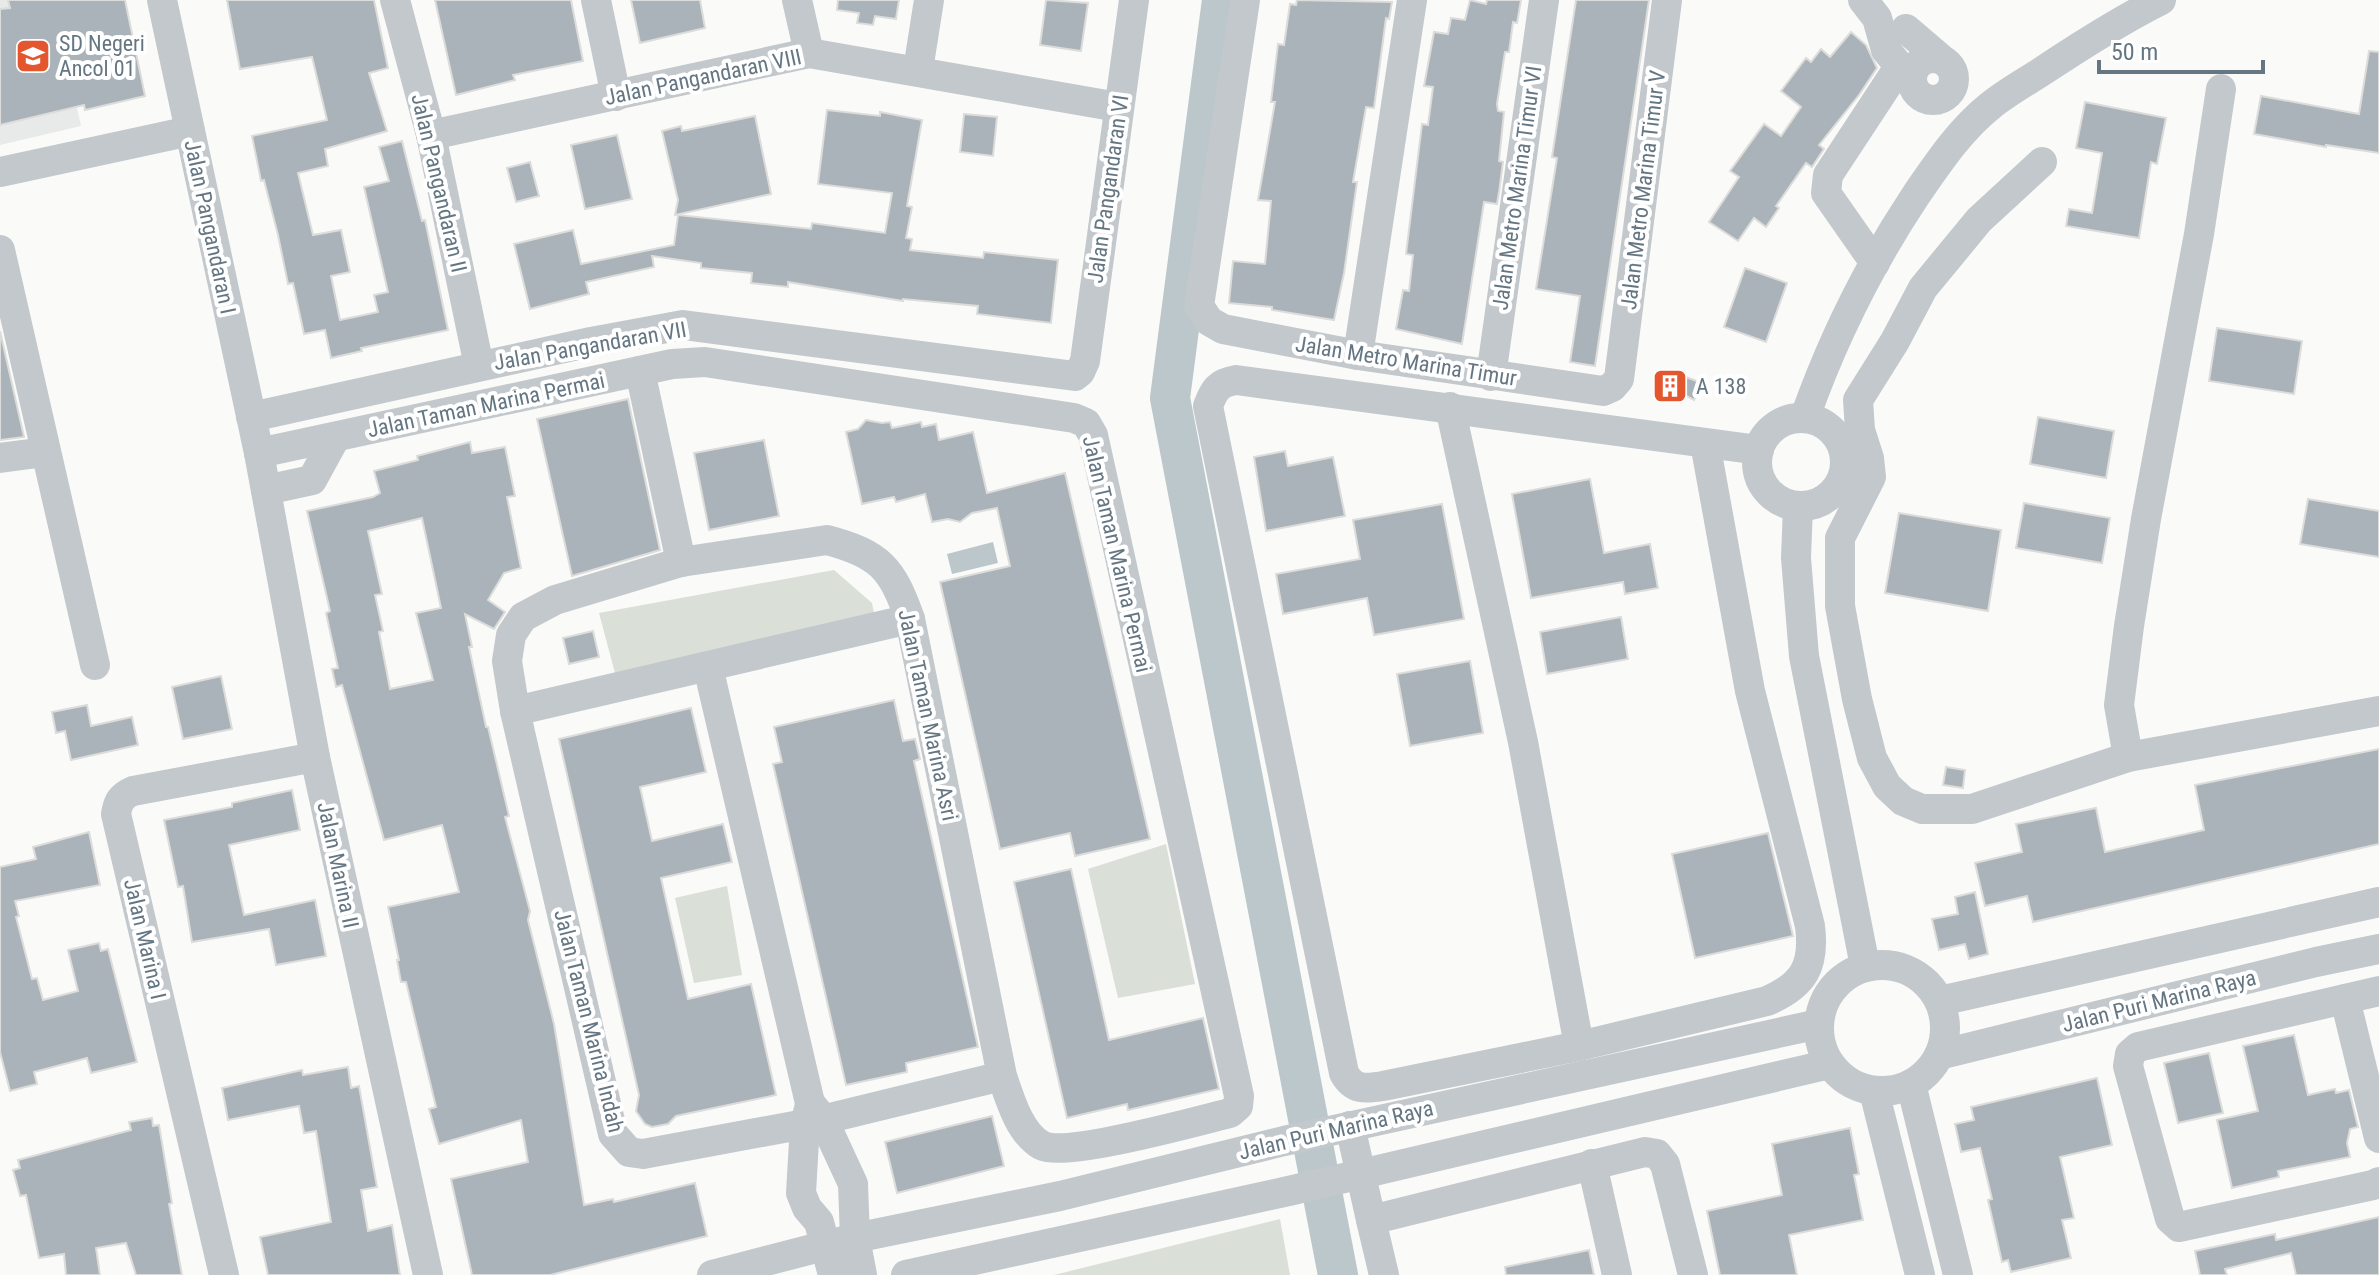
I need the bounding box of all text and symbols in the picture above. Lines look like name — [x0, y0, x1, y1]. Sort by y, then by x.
scale bar — [2099, 24, 2263, 74]
place label: SD Negeri Ancol 01 — [59, 31, 145, 81]
school or university icon: SD Negeri Ancol 01 — [14, 37, 52, 75]
text: 50 m — [2111, 38, 2158, 66]
street label: Jalan Pangandaran VIII — [602, 44, 804, 110]
street label: Jalan Metro Marina Timur VI — [1487, 64, 1547, 312]
street label: Jalan Metro Marina Timur V — [1616, 69, 1670, 311]
street label: Jalan Pangandaran II — [406, 91, 472, 275]
street label: Jalan Pangandaran VI — [1082, 93, 1134, 285]
street label: Jalan Pangandaran I — [179, 138, 241, 316]
street label: Jalan Pangandaran VII — [492, 317, 688, 375]
street label: Jalan Metro Marina Timur — [1294, 331, 1519, 391]
building icon: A 138 — [1651, 367, 1689, 405]
street label: Jalan Taman Marina Permai — [365, 368, 607, 442]
place label: A 138 — [1696, 374, 1746, 399]
street label: Jalan Taman Marina Permai — [1078, 433, 1156, 675]
street label: Jalan Taman Marina Asri — [893, 607, 963, 823]
street label: Jalan Marina II — [312, 799, 364, 931]
street label: Jalan Marina I — [119, 876, 171, 1002]
street label: Jalan Taman Marina Indah — [549, 907, 629, 1135]
street label: Jalan Puri Marina Raya — [2060, 965, 2258, 1037]
street label: Jalan Puri Marina Raya — [1236, 1095, 1436, 1165]

